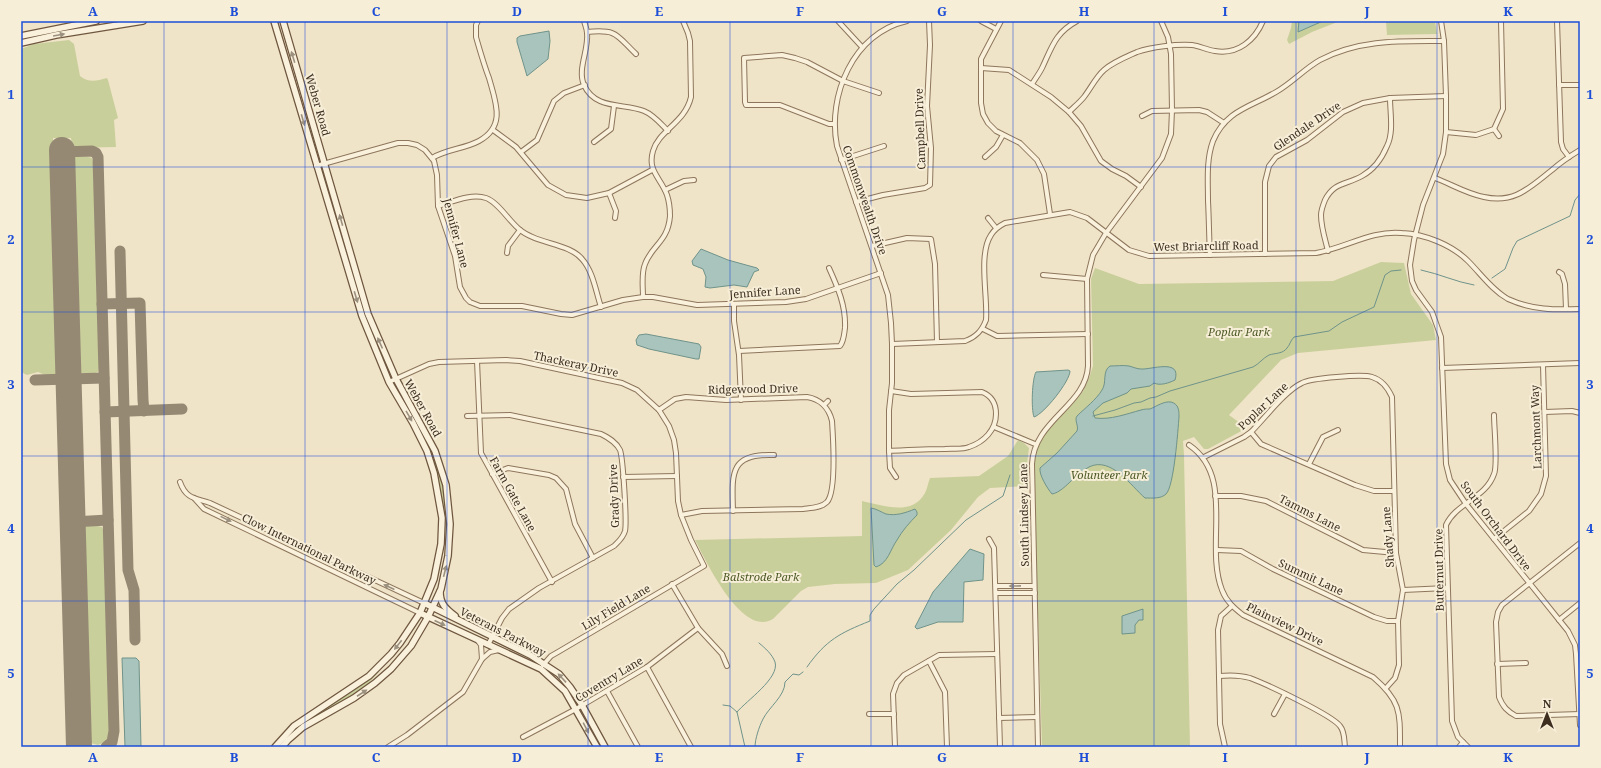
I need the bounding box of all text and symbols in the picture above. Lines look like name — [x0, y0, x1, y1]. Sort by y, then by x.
text: A — [88, 2, 98, 20]
text: B — [230, 2, 239, 20]
text: C — [372, 2, 381, 20]
text: D — [512, 2, 522, 20]
text: E — [655, 2, 664, 20]
text: F — [796, 2, 804, 20]
text: G — [937, 2, 947, 20]
text: H — [1079, 2, 1090, 20]
text: I — [1222, 2, 1228, 20]
text: J — [1363, 2, 1370, 20]
text: K — [1503, 2, 1513, 20]
one-way arrow — [53, 32, 65, 38]
one-way arrow — [290, 50, 296, 62]
street label: Weber Road — [302, 72, 335, 138]
text: 1 — [7, 85, 15, 103]
text: 1 — [1586, 85, 1594, 103]
street label: Campbell Drive — [911, 88, 928, 170]
street label: Glendale Drive — [1270, 97, 1343, 154]
one-way arrow — [301, 114, 307, 126]
street label: Commonwealth Drive — [840, 143, 891, 257]
street label: Jennifer Lane — [440, 195, 473, 269]
one-way arrow — [338, 213, 344, 225]
text: 2 — [7, 230, 15, 248]
text: 2 — [1586, 230, 1594, 248]
street label: West Briarcliff Road — [1153, 237, 1259, 254]
street label: Jennifer Lane — [728, 282, 801, 302]
one-way arrow — [353, 292, 359, 304]
park label: Poplar Park — [1207, 324, 1271, 339]
one-way arrow — [377, 338, 383, 349]
street label: Thackeray Drive — [532, 347, 620, 380]
text: 3 — [7, 375, 15, 393]
text: 3 — [1586, 375, 1594, 393]
street label: Weber Road — [401, 376, 446, 440]
street label: Poplar Lane — [1234, 378, 1291, 433]
street label: Ridgewood Drive — [708, 380, 798, 397]
street label: Larchmont Way — [1527, 384, 1544, 469]
one-way arrow — [405, 410, 412, 422]
street label: Farm Gate Lane — [487, 454, 540, 534]
street label: South Lindsey Lane — [1015, 463, 1032, 567]
street label: Grady Drive — [605, 464, 622, 528]
park label: Volunteer Park — [1070, 467, 1148, 482]
street label: South Orchard Drive — [1458, 478, 1535, 574]
street label: Tamms Lane — [1277, 491, 1344, 535]
street label: Shady Lane — [1378, 506, 1397, 568]
street label: Clow International Parkway — [240, 509, 380, 588]
one-way arrow — [220, 516, 231, 522]
text: 4 — [7, 519, 15, 537]
text: 4 — [1586, 519, 1594, 537]
street label: Butternut Drive — [1430, 528, 1447, 612]
street label: Summit Lane — [1276, 555, 1346, 598]
one-way arrow — [443, 565, 449, 577]
park label: Balstrode Park — [722, 569, 800, 584]
street label: Lily Field Lane — [579, 580, 653, 633]
one-way arrow — [1008, 583, 1021, 589]
one-way arrow — [383, 584, 395, 590]
street label: Plainview Drive — [1244, 598, 1326, 649]
street label: Veterans Parkway — [458, 603, 549, 660]
one-way arrow — [435, 620, 446, 626]
one-way arrow — [394, 640, 403, 651]
street label: Coventry Lane — [572, 652, 646, 705]
text: 5 — [7, 664, 15, 682]
text: 5 — [1586, 664, 1594, 682]
one-way arrow — [558, 673, 567, 684]
one-way arrow — [356, 689, 368, 696]
north arrow — [1527, 694, 1567, 734]
text: N — [1543, 696, 1552, 711]
one-way arrow — [583, 722, 590, 734]
text: A — [88, 748, 98, 766]
text: B — [230, 748, 239, 766]
text: C — [372, 748, 381, 766]
text: D — [512, 748, 522, 766]
text: E — [655, 748, 664, 766]
text: F — [796, 748, 804, 766]
text: G — [937, 748, 947, 766]
text: H — [1079, 748, 1090, 766]
text: I — [1222, 748, 1228, 766]
text: J — [1363, 748, 1370, 766]
text: K — [1503, 748, 1513, 766]

